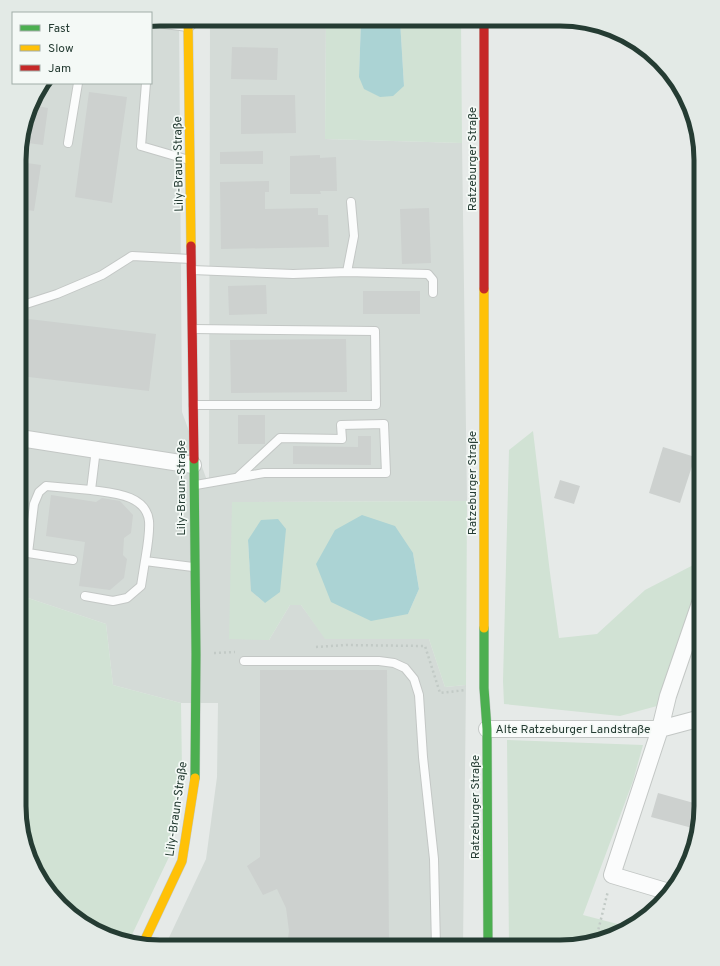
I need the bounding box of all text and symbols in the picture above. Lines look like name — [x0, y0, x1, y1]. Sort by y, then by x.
legend — [12, 12, 152, 84]
text: Fast — [48, 21, 70, 37]
text: Slow — [48, 41, 74, 57]
text: Jam — [48, 61, 71, 77]
street label: Ratzeburger Straße — [465, 107, 481, 211]
street label: Lily-Braun-Straße — [170, 116, 188, 212]
street label: Ratzeburger Straße — [465, 431, 481, 535]
street label: Lily-Braun-Straße — [174, 440, 190, 536]
street label: Alte Ratzeburger Landstraße — [496, 722, 650, 738]
street label: Ratzeburger Straße — [468, 755, 484, 859]
street label: Lily-Braun-Straße — [162, 761, 192, 858]

